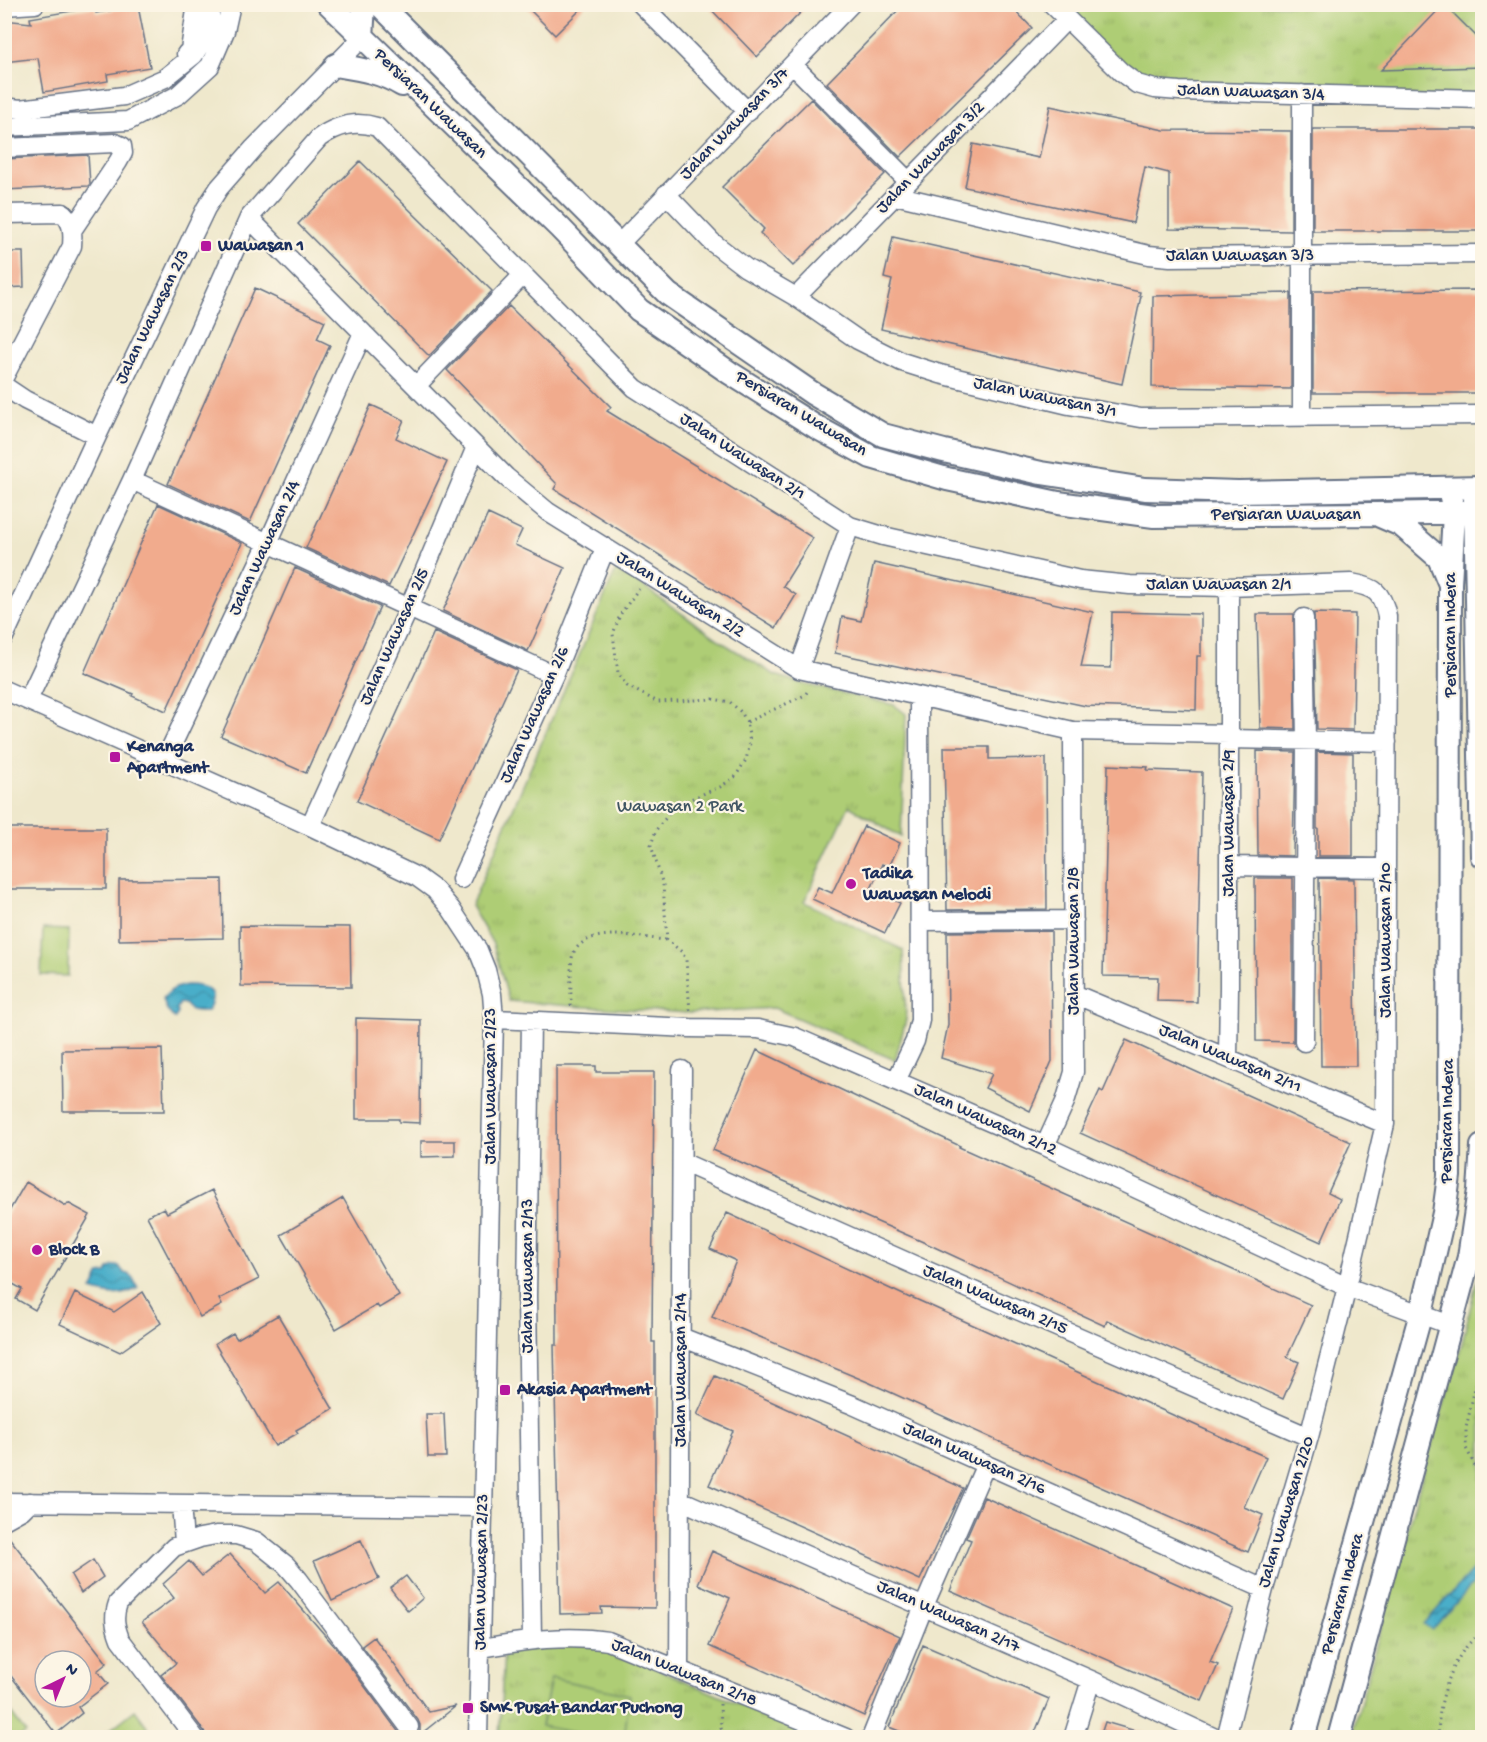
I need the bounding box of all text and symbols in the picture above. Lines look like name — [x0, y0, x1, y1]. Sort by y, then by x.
street label: Persiaran Wawasan — [368, 44, 491, 164]
street label: Jalan Wawasan 3/7 — [676, 63, 794, 185]
street label: Jalan Wawasan 3/4 — [1177, 80, 1325, 106]
street label: Jalan Wawasan 3/2 — [872, 98, 990, 218]
place label: Wawasan 1 — [217, 236, 304, 257]
marker: Wawasan 1 — [199, 239, 213, 253]
street label: Jalan Wawasan 2/3 — [111, 246, 195, 388]
street label: Jalan Wawasan 3/3 — [1166, 246, 1314, 267]
street label: Persiaran Wawasan — [731, 366, 871, 462]
street label: Jalan Wawasan 3/1 — [971, 373, 1119, 423]
street label: Jalan Wawasan 2/1 — [675, 409, 809, 505]
street label: Jalan Wawasan 2/4 — [224, 477, 306, 619]
street label: Persiaran Wawasan — [1210, 505, 1361, 526]
street label: Jalan Wawasan 2/2 — [612, 547, 748, 643]
street label: Jalan Wawasan 2/5 — [355, 565, 435, 709]
street label: Persiaran Indera — [1441, 572, 1462, 698]
street label: Jalan Wawasan 2/1 — [1146, 575, 1292, 596]
street label: Jalan Wawasan 2/6 — [495, 643, 575, 787]
place label: Kenanga Apartment — [126, 737, 210, 779]
street label: Jalan Wawasan 2/9 — [1219, 749, 1240, 897]
marker: Kenanga Apartment — [108, 750, 122, 764]
park label: Wawasan 2 Park — [617, 797, 745, 818]
street label: Jalan Wawasan 2/10 — [1376, 862, 1397, 1018]
place label: Tadika Wawasan Melodi — [861, 864, 991, 906]
street label: Jalan Wawasan 2/8 — [1064, 867, 1085, 1015]
marker: Tadika Wawasan Melodi — [844, 877, 858, 891]
street label: Jalan Wawasan 2/23 — [481, 1008, 502, 1164]
street label: Jalan Wawasan 2/11 — [1156, 1020, 1304, 1098]
street label: Persiaran Indera — [1436, 1058, 1460, 1184]
street label: Jalan Wawasan 2/12 — [910, 1079, 1060, 1161]
street label: Jalan Wawasan 2/13 — [518, 1199, 539, 1353]
place label: Block B — [48, 1240, 100, 1261]
marker: Block B — [30, 1243, 44, 1257]
street label: Jalan Wawasan 2/15 — [920, 1260, 1070, 1340]
street label: Jalan Wawasan 2/14 — [671, 1293, 692, 1447]
place label: Akasia Apartment — [516, 1380, 653, 1401]
marker: Akasia Apartment — [498, 1383, 512, 1397]
street label: Jalan Wawasan 2/16 — [899, 1418, 1050, 1500]
street label: Jalan Wawasan 2/20 — [1254, 1434, 1320, 1590]
street label: Jalan Wawasan 2/23 — [470, 1494, 494, 1650]
street label: Persiaran Indera — [1317, 1530, 1369, 1658]
street label: Jalan Wawasan 2/17 — [873, 1576, 1024, 1658]
street label: Jalan Wawasan 2/18 — [608, 1634, 760, 1712]
north arrow — [33, 1649, 93, 1709]
text: N — [61, 1660, 82, 1681]
place label: SMK Pusat Bandar Puchong — [480, 1698, 683, 1719]
marker: SMK Pusat Bandar Puchong — [461, 1701, 475, 1715]

